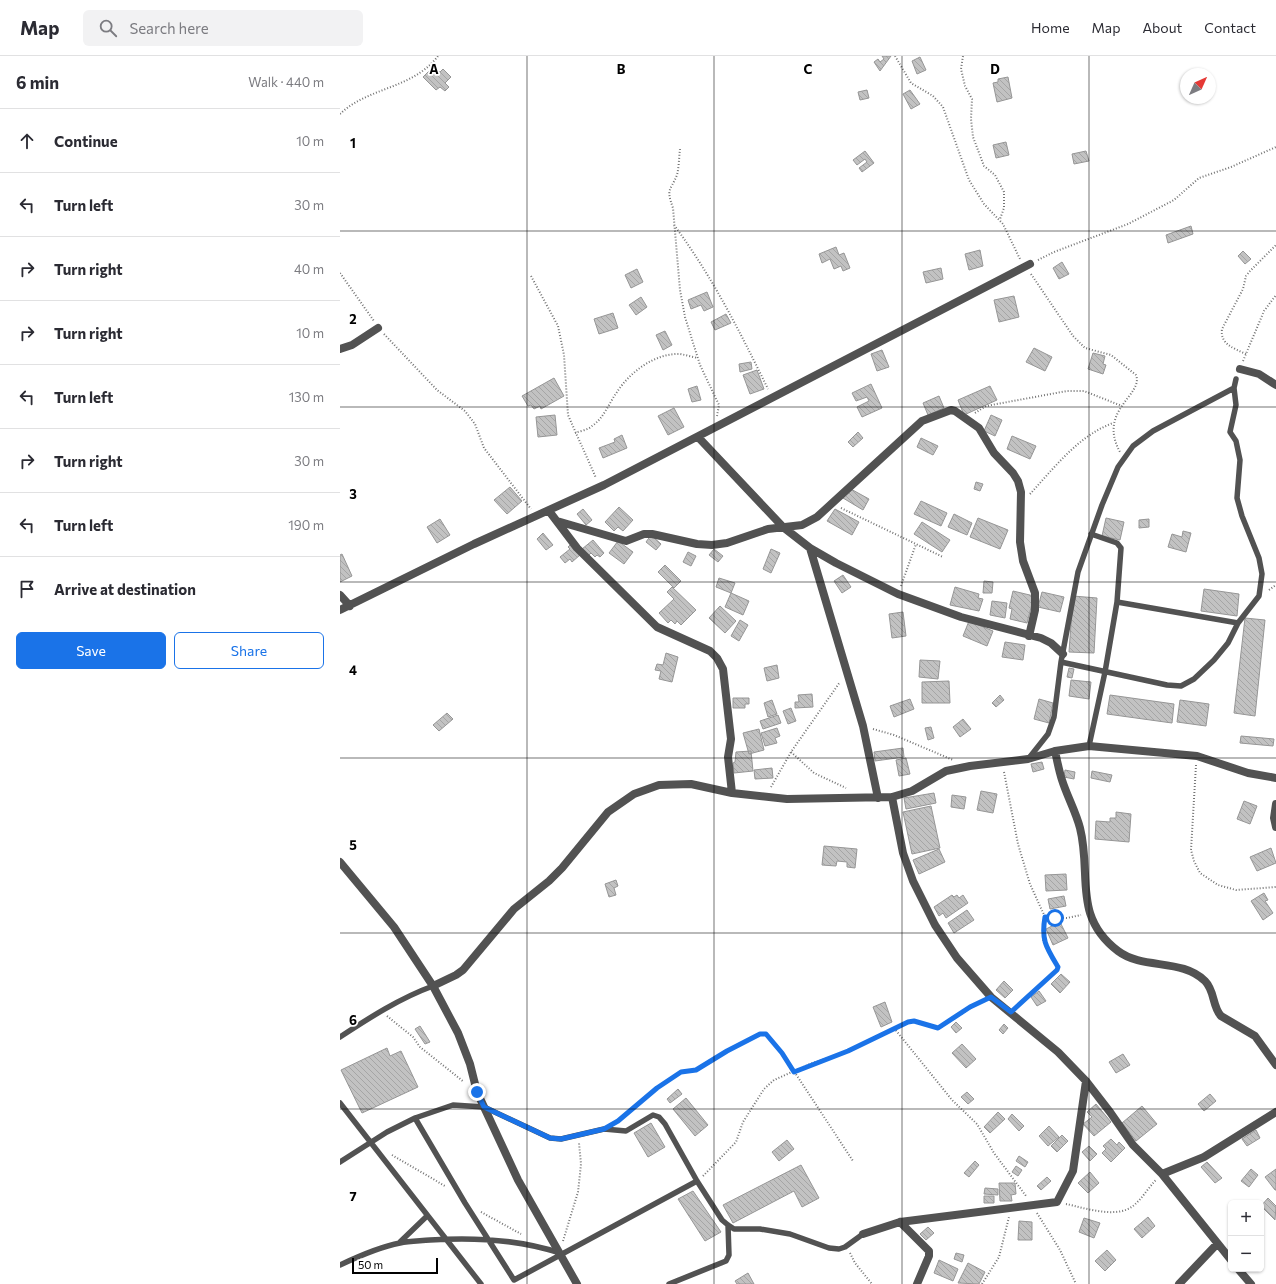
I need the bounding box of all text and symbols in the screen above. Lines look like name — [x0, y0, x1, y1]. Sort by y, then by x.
search box — [83, 10, 363, 46]
text: Map — [20, 16, 59, 39]
icon: search — [97, 17, 119, 39]
text: Search here — [129, 19, 209, 37]
text: Home — [1031, 19, 1070, 36]
text: Map — [1092, 19, 1120, 36]
text: About — [1142, 19, 1182, 36]
text: Contact — [1204, 19, 1256, 36]
text: A — [429, 61, 439, 77]
text: B — [617, 61, 626, 77]
text: C — [804, 61, 813, 77]
text: D — [990, 61, 1000, 77]
north arrow — [1180, 68, 1216, 104]
text: 6 min — [16, 72, 59, 93]
text: Walk · 440 m — [248, 74, 324, 90]
icon: ahead — [16, 130, 38, 152]
text: Continue — [54, 132, 118, 150]
text: 10 m — [296, 133, 324, 149]
text: 1 — [350, 135, 356, 151]
icon: left — [16, 194, 38, 216]
text: Turn left — [54, 196, 113, 214]
text: 30 m — [294, 197, 324, 213]
icon: right — [16, 258, 38, 280]
text: Turn right — [54, 260, 123, 278]
text: 40 m — [294, 261, 324, 277]
text: 2 — [349, 311, 357, 327]
icon: right — [16, 322, 38, 344]
text: Turn right — [54, 324, 123, 342]
text: 10 m — [296, 325, 324, 341]
icon: left — [16, 386, 38, 408]
text: Turn left — [54, 388, 113, 406]
text: 130 m — [289, 389, 324, 405]
icon: right — [16, 450, 38, 472]
text: Turn right — [54, 452, 123, 470]
text: 30 m — [294, 453, 324, 469]
text: 3 — [349, 486, 357, 502]
icon: left — [16, 514, 38, 536]
text: Turn left — [54, 516, 113, 534]
text: 190 m — [288, 517, 324, 533]
icon: arrive — [16, 578, 38, 600]
text: Arrive at destination — [54, 580, 196, 598]
button: Save — [16, 632, 166, 669]
button: Share — [174, 632, 324, 669]
text: 4 — [349, 662, 357, 678]
text: 5 — [349, 837, 357, 853]
route start — [1046, 909, 1064, 927]
text: 6 — [349, 1012, 357, 1028]
route end — [468, 1083, 486, 1101]
text: 7 — [349, 1188, 357, 1204]
map controls — [1228, 1200, 1264, 1272]
button: + — [1228, 1200, 1264, 1236]
button: − — [1228, 1236, 1264, 1272]
scale bar — [352, 1256, 438, 1275]
text: 50 m — [358, 1258, 383, 1271]

